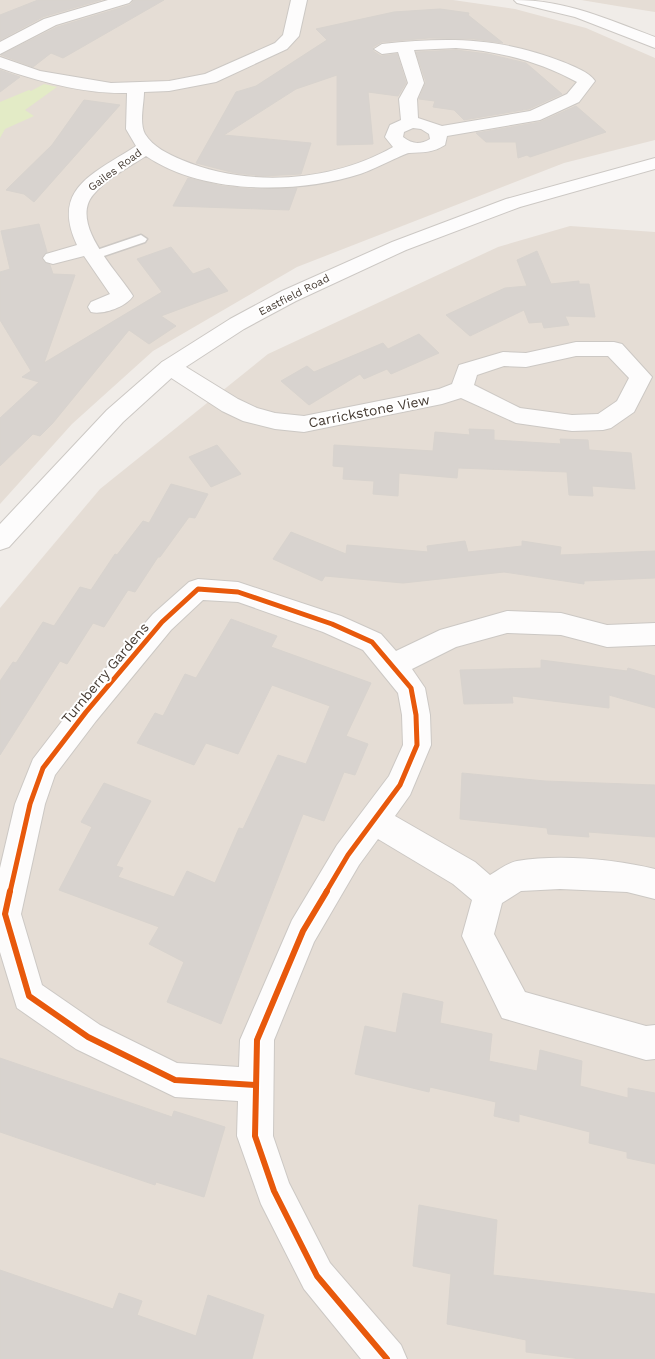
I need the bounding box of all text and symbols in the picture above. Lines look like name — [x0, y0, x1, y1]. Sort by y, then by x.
street label: Gailes Road — [86, 146, 144, 194]
street label: Eastfield Road — [256, 272, 332, 318]
street label: Carrickstone View — [307, 391, 431, 431]
street label: Turnberry Gardens — [58, 619, 152, 727]

